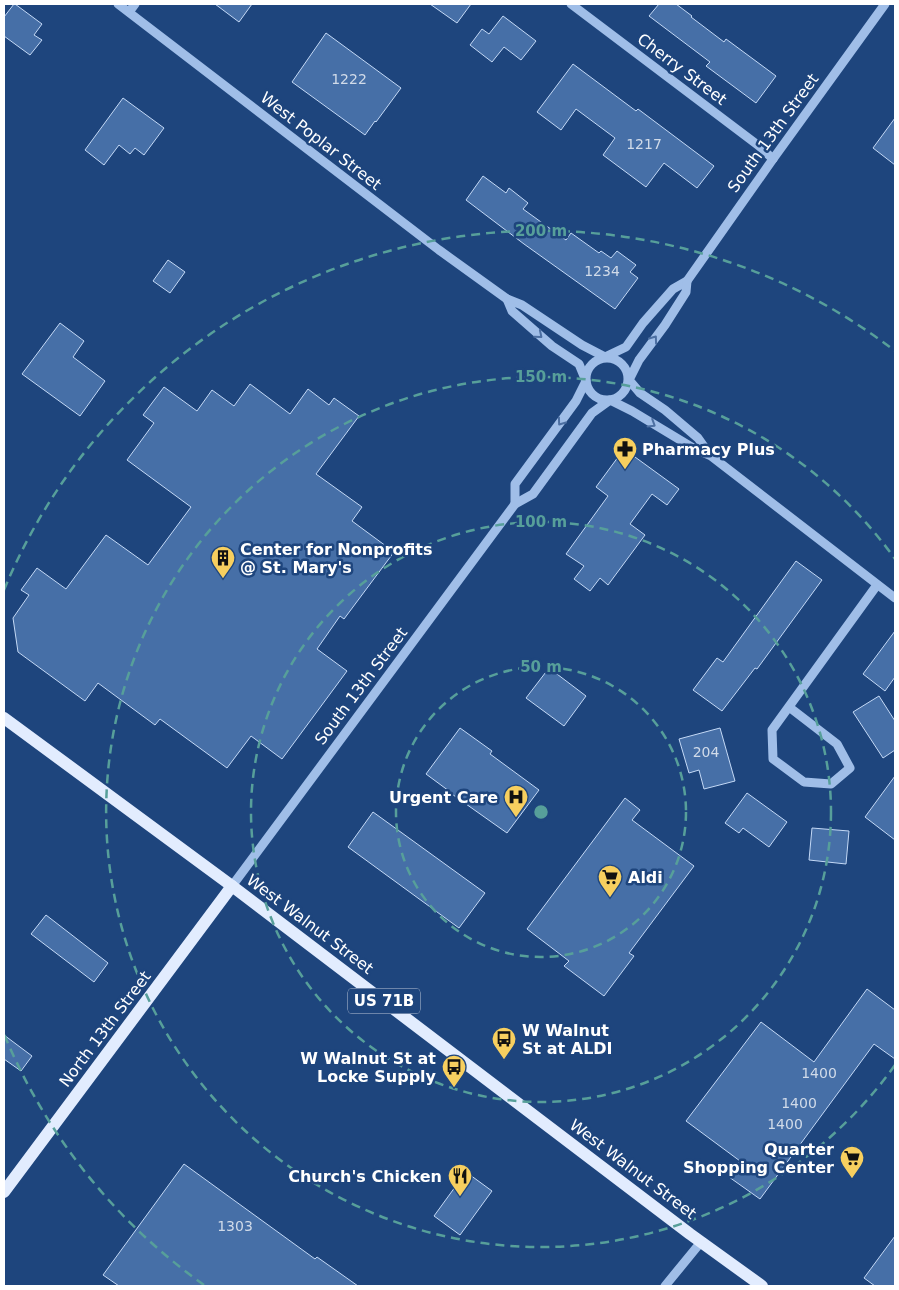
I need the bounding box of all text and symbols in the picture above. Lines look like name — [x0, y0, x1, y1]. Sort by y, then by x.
street label: Cherry Street — [633, 29, 731, 109]
street label: South 13th Street — [724, 70, 822, 196]
house number: 1222 — [331, 71, 367, 87]
street label: West Poplar Street — [257, 88, 385, 194]
house number: 1217 — [626, 136, 662, 152]
text: 200 m — [515, 222, 567, 240]
house number: 1234 — [584, 263, 620, 279]
one-way arrow — [533, 329, 542, 337]
one-way arrow — [649, 336, 657, 345]
text: 150 m — [515, 368, 567, 386]
one-way arrow — [558, 416, 566, 425]
one-way arrow — [647, 417, 656, 427]
pharmacy icon: Pharmacy Plus — [612, 436, 638, 470]
place label: Pharmacy Plus — [642, 440, 775, 459]
text: 100 m — [515, 513, 567, 531]
place label: Center for Nonprofits @ St. Mary's — [240, 540, 433, 577]
building icon: Center for Nonprofits @ St. Mary's — [210, 545, 236, 579]
street label: South 13th Street — [311, 624, 411, 748]
text: 50 m — [520, 658, 562, 676]
house number: 204 — [693, 744, 719, 760]
hospital icon: Urgent Care — [503, 784, 529, 818]
place label: Urgent Care — [389, 788, 498, 807]
centre of rings — [532, 803, 550, 821]
supermarket icon: Aldi — [597, 864, 623, 898]
place label: Aldi — [628, 868, 663, 887]
street label: West Walnut Street — [243, 870, 377, 978]
street label: North 13th Street — [55, 967, 155, 1091]
road number: US 71B — [348, 988, 420, 1014]
place label: W Walnut St at ALDI — [522, 1021, 613, 1058]
bus stop icon: W Walnut St at ALDI — [491, 1026, 517, 1060]
place label: W Walnut St at Locke Supply — [300, 1049, 437, 1086]
bus stop icon: W Walnut St at Locke Supply — [441, 1054, 467, 1088]
house number: 1400 — [801, 1065, 837, 1081]
house number: 1400 — [781, 1095, 817, 1111]
street label: West Walnut Street — [566, 1115, 700, 1223]
house number: 1400 — [767, 1116, 803, 1132]
place label: Quarter Shopping Center — [683, 1140, 834, 1177]
supermarket icon: Quarter Shopping Center — [839, 1145, 865, 1179]
restaurant icon: Church's Chicken — [447, 1163, 473, 1197]
place label: Church's Chicken — [288, 1167, 442, 1186]
house number: 1303 — [217, 1218, 253, 1234]

